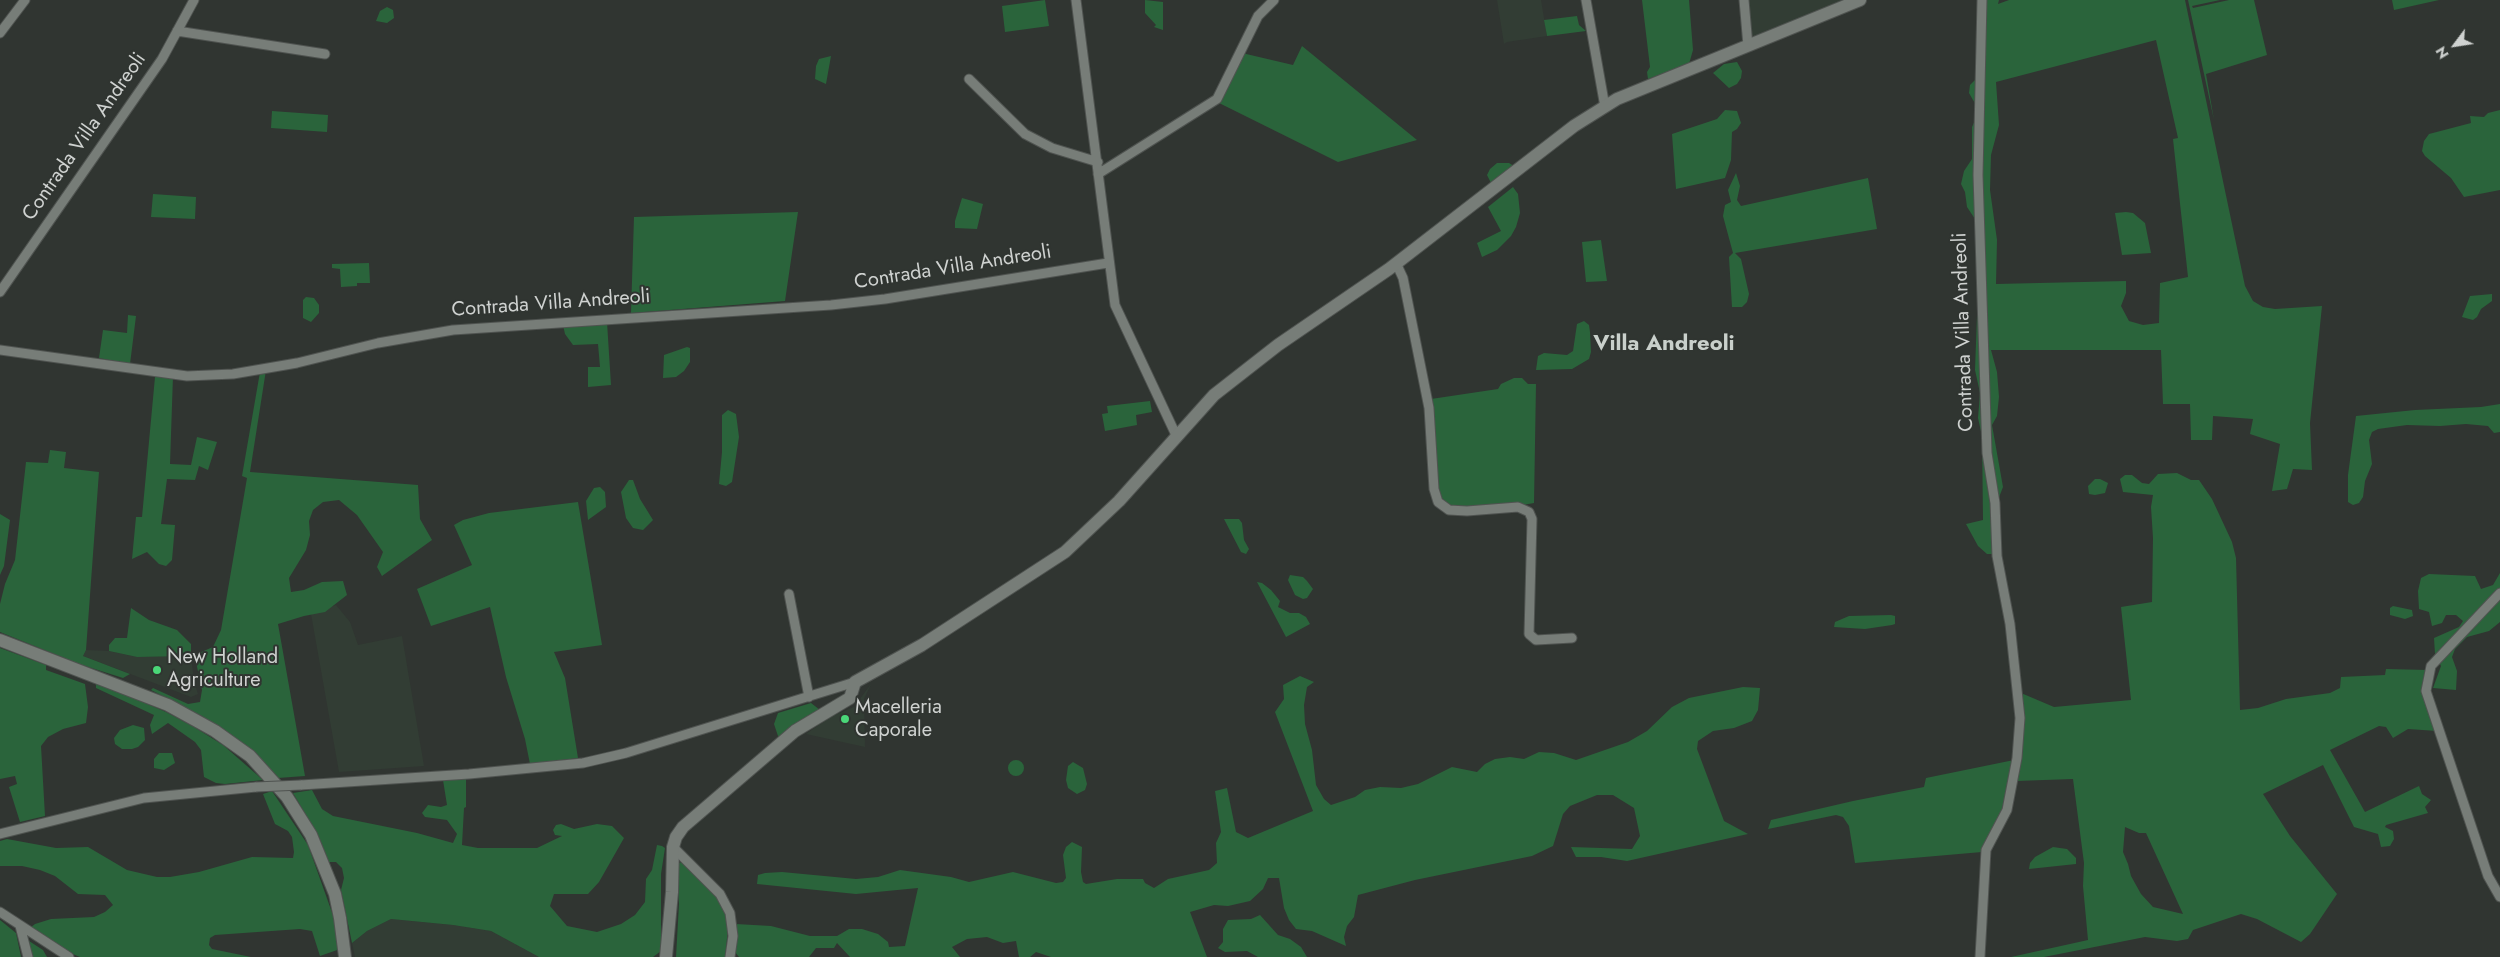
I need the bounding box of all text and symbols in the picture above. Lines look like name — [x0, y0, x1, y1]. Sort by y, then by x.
north arrow — [2430, 20, 2480, 70]
text: N — [2431, 43, 2454, 63]
street label: Contrada Villa Andreoli — [18, 48, 152, 226]
street label: Contrada Villa Andreoli — [1949, 232, 1979, 432]
street label: Contrada Villa Andreoli — [853, 241, 1053, 295]
street label: Contrada Villa Andreoli — [451, 285, 651, 323]
district label: Villa Andreoli — [1593, 332, 1735, 358]
place label: New Holland Agriculture — [167, 646, 278, 693]
marker: New Holland Agriculture — [151, 664, 163, 676]
place label: Macelleria Caporale — [855, 696, 942, 743]
marker: Macelleria Caporale — [839, 713, 851, 725]

